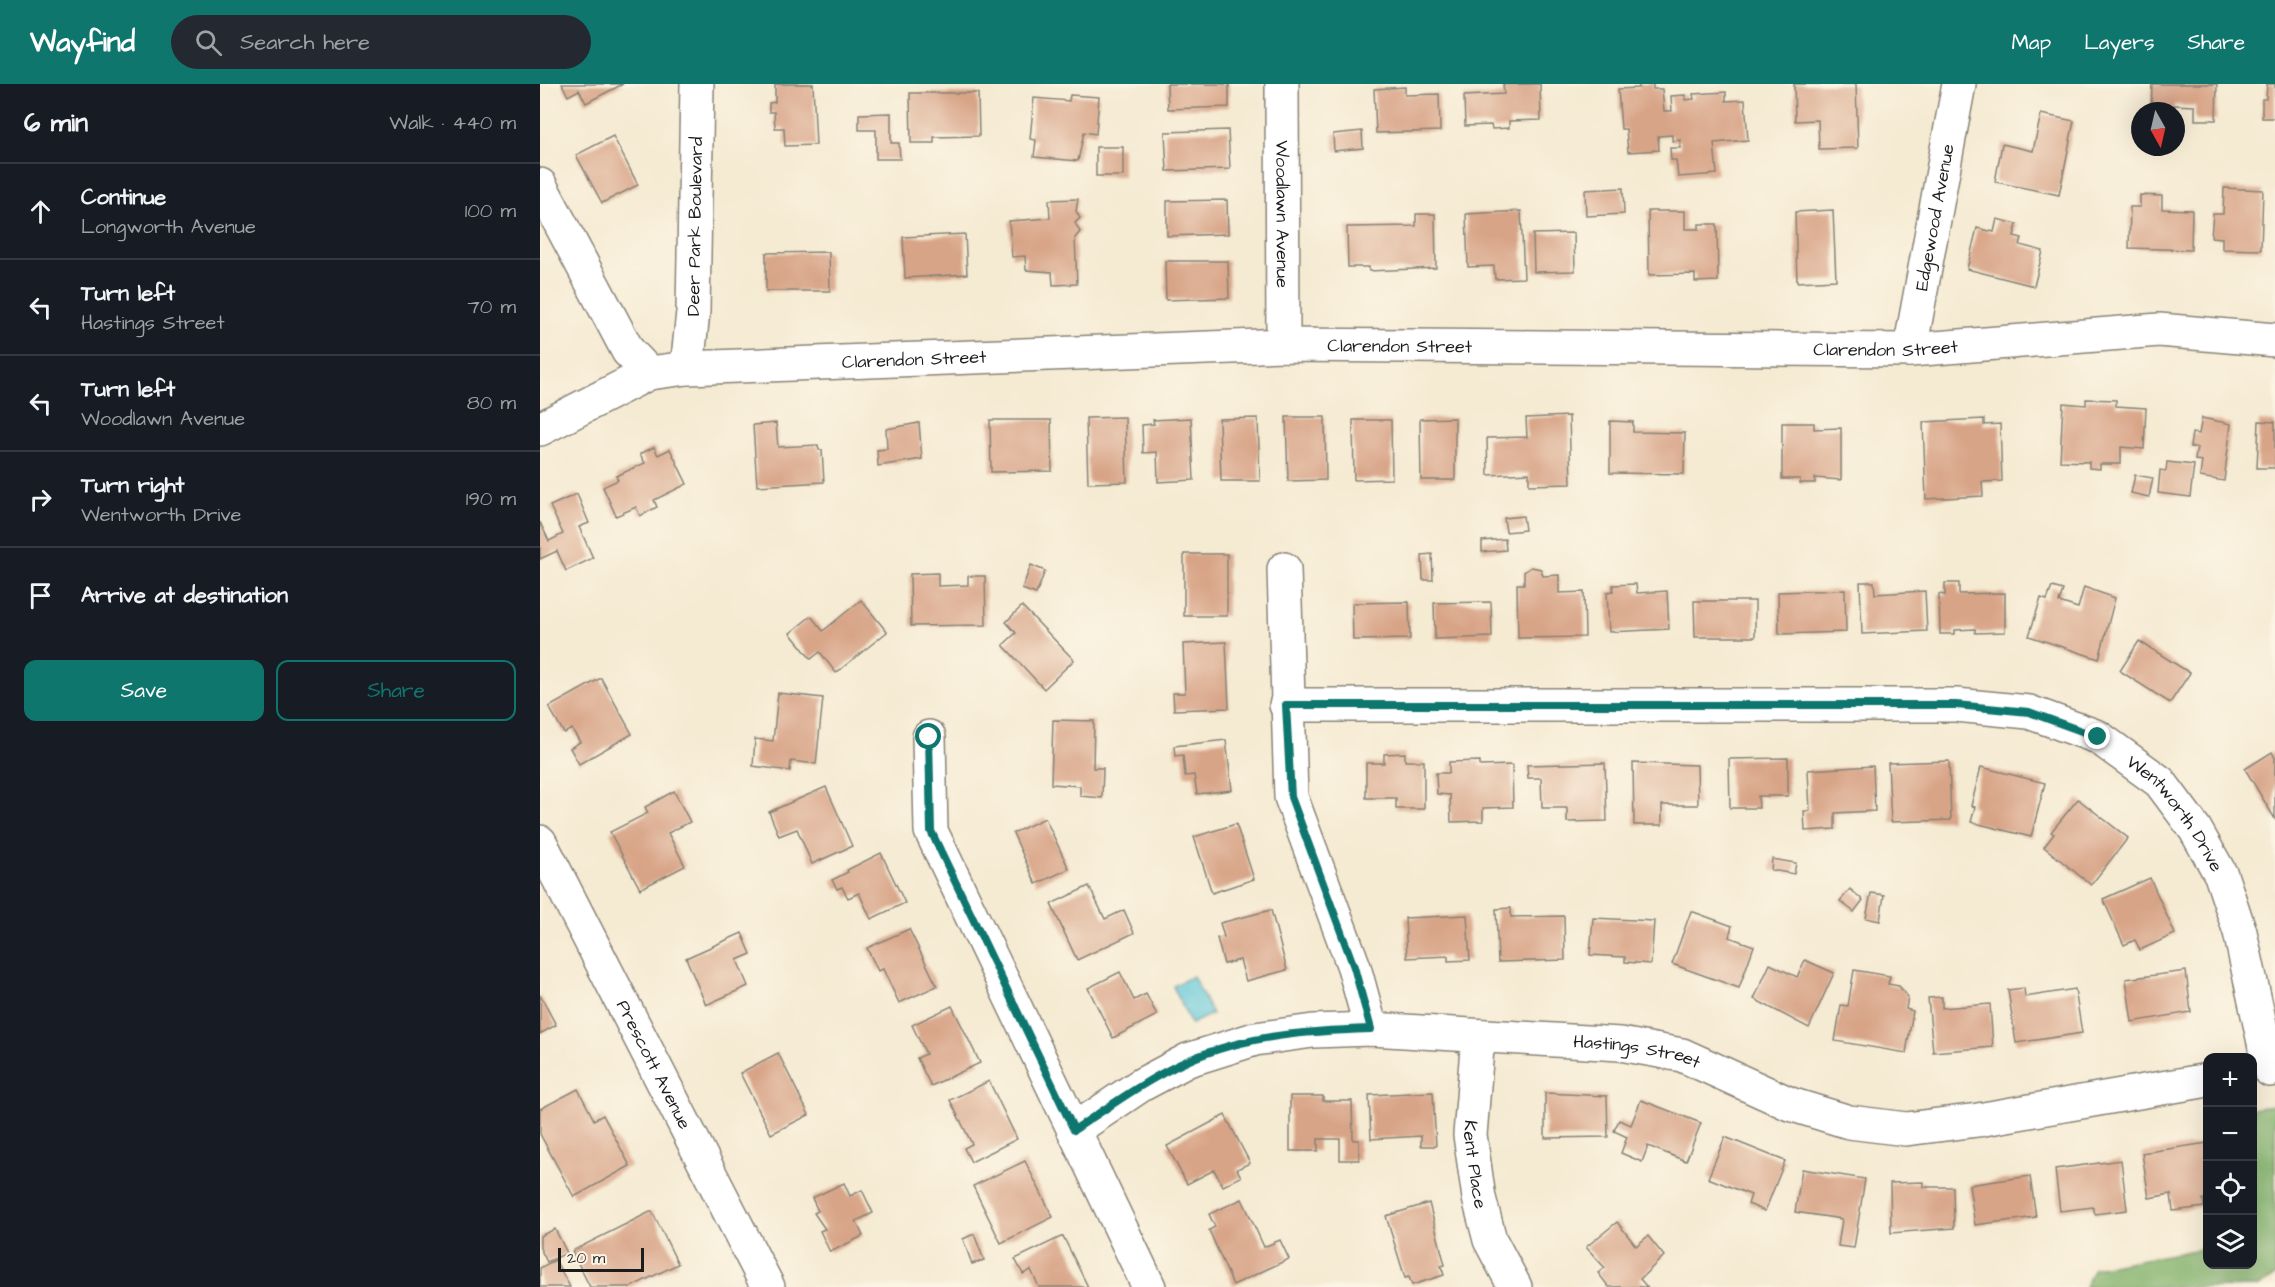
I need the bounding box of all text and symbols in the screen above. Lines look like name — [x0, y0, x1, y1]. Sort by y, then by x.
search box — [171, 15, 591, 69]
text: Wayfind — [30, 23, 135, 62]
icon: search — [192, 26, 225, 59]
text: Search here — [240, 27, 370, 58]
text: Map — [2011, 28, 2051, 57]
text: Layers — [2084, 28, 2154, 57]
text: Share — [2187, 28, 2245, 57]
north arrow — [2131, 102, 2185, 156]
text: 6 min — [24, 105, 88, 141]
text: Walk · 440 m — [389, 109, 516, 137]
street label: Deer Park Boulevard — [681, 136, 709, 316]
street label: Woodlawn Avenue — [1269, 140, 1295, 288]
street label: Edgewood Avenue — [1909, 142, 1961, 293]
text: Continue — [81, 182, 166, 213]
icon: ahead — [24, 195, 57, 228]
text: 100 m — [465, 197, 516, 225]
text: Longworth Avenue — [81, 213, 256, 241]
text: Turn left — [81, 278, 175, 309]
icon: left — [24, 291, 57, 324]
text: 70 m — [468, 293, 516, 321]
text: Hastings Street — [81, 309, 225, 337]
street label: Clarendon Street — [1327, 333, 1473, 360]
street label: Clarendon Street — [1813, 334, 1960, 363]
street label: Clarendon Street — [841, 344, 987, 375]
text: Turn left — [81, 374, 175, 405]
icon: left — [24, 387, 57, 420]
text: 80 m — [467, 389, 516, 417]
text: Woodlawn Avenue — [81, 405, 245, 433]
text: Turn right — [81, 470, 184, 501]
icon: right — [24, 483, 57, 516]
text: 190 m — [466, 485, 516, 513]
text: Wentworth Drive — [81, 501, 241, 529]
icon: arrive — [24, 579, 57, 612]
text: Arrive at destination — [81, 580, 288, 611]
button: Save — [24, 660, 264, 721]
button: Share — [276, 660, 516, 721]
route start — [915, 723, 941, 749]
route end — [2084, 723, 2110, 749]
street label: Wentworth Drive — [2121, 750, 2229, 877]
street label: Prescott Avenue — [610, 996, 697, 1134]
street label: Hastings Street — [1572, 1029, 1705, 1075]
map controls — [2203, 1053, 2257, 1269]
button: + — [2203, 1053, 2257, 1107]
button: − — [2203, 1107, 2257, 1161]
street label: Kent Place — [1457, 1119, 1493, 1212]
button: locate — [2203, 1161, 2257, 1215]
button: layers — [2203, 1215, 2257, 1269]
scale bar — [558, 1245, 644, 1272]
text: 20 m — [567, 1247, 605, 1269]

